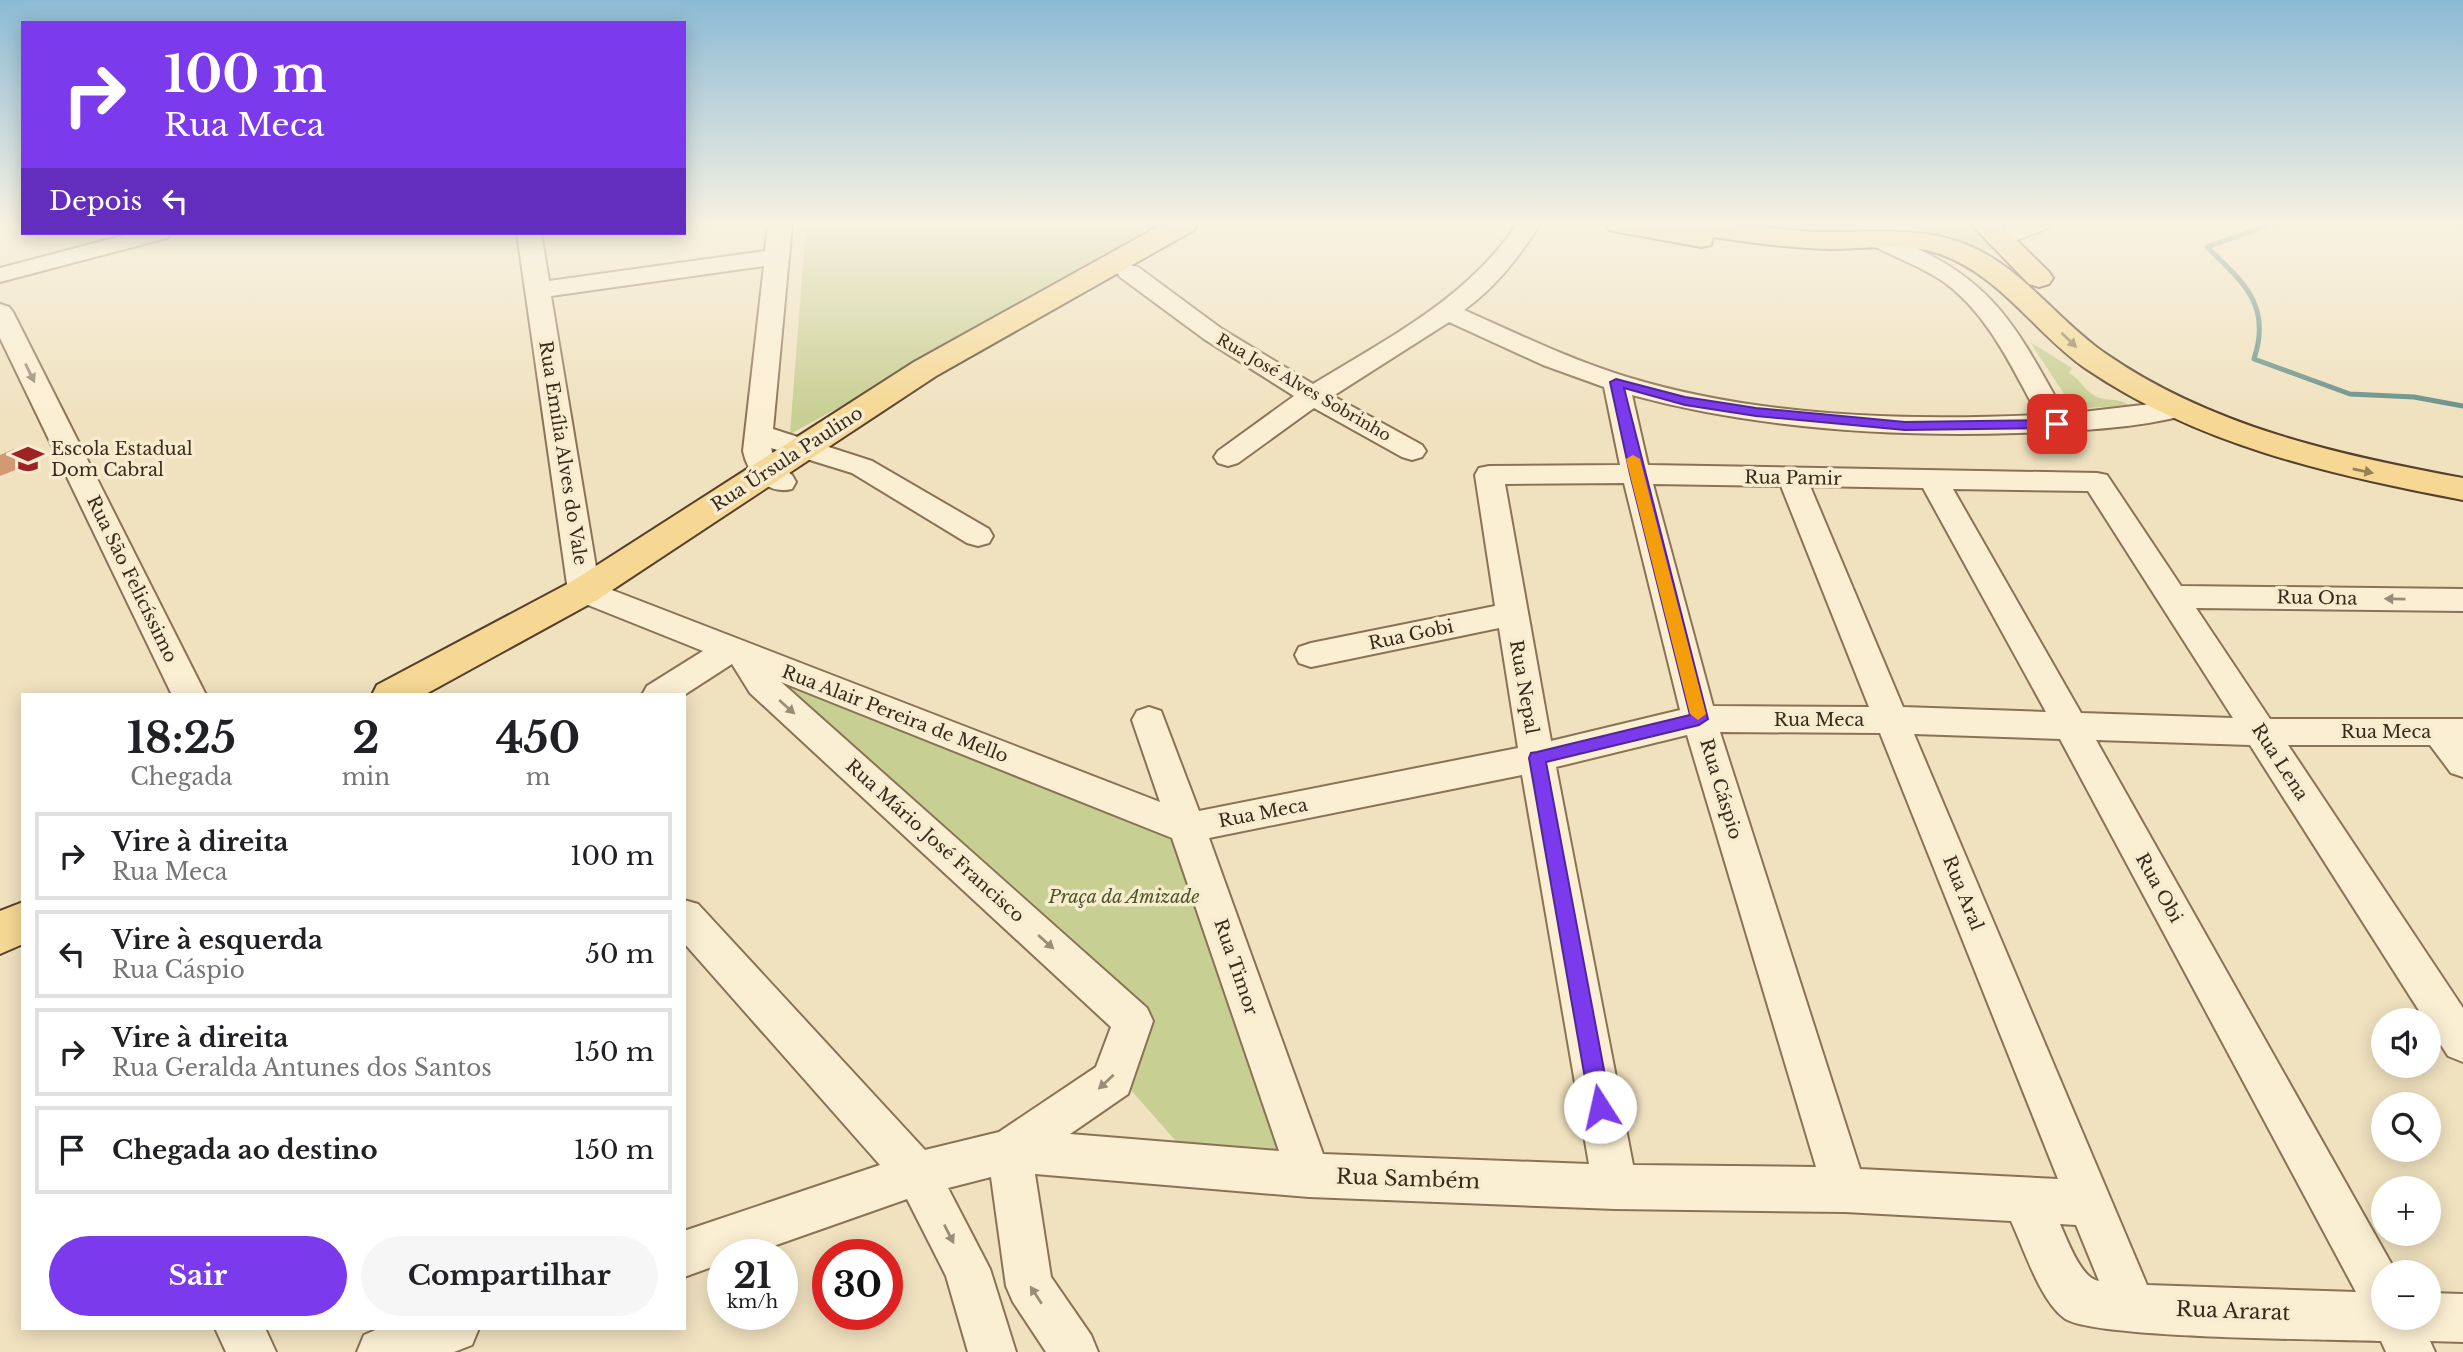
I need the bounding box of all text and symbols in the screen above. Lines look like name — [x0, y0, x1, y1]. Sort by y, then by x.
text: 100 m — [164, 44, 327, 105]
icon: right — [49, 49, 140, 140]
text: Rua Meca — [164, 105, 325, 145]
icon: left — [156, 182, 194, 220]
text: Depois — [49, 185, 142, 217]
street label: Rua José Alves Sobrinho — [1213, 329, 1395, 445]
one-way arrow — [2061, 332, 2077, 348]
street label: Rua Emília Alves do Vale — [534, 339, 592, 567]
one-way arrow — [25, 363, 36, 383]
pin — [2027, 394, 2087, 454]
street label: Rua Úrsula Paulino — [707, 401, 867, 516]
icon: arrive — [2038, 405, 2076, 443]
place label: Escola Estadual Dom Cabral — [51, 438, 193, 481]
school or university icon: Escola Estadual Dom Cabral — [11, 442, 45, 476]
one-way arrow — [2352, 465, 2374, 476]
street label: Rua Pamir — [1744, 466, 1842, 490]
street label: Rua São Felicíssimo — [82, 492, 182, 666]
street label: Rua Ona — [2277, 586, 2358, 610]
one-way arrow — [2384, 593, 2406, 605]
street label: Rua Gobi — [1366, 615, 1456, 655]
street label: Rua Nepal — [1505, 638, 1543, 736]
street label: Rua Alair Pereira de Mello — [779, 661, 1011, 767]
one-way arrow — [778, 698, 795, 714]
street label: Rua Meca — [1774, 709, 1864, 731]
text: 18:25 — [127, 712, 236, 764]
text: 2 — [352, 712, 379, 764]
text: 450 — [496, 712, 580, 764]
street label: Rua Lena — [2247, 720, 2313, 804]
street label: Rua Meca — [2341, 721, 2431, 743]
street label: Rua Cáspio — [1695, 736, 1747, 842]
street label: Rua Mário José Francisco — [841, 755, 1029, 927]
text: Chegada — [130, 763, 232, 791]
text: min — [342, 763, 390, 791]
text: m — [526, 763, 550, 791]
street label: Rua Meca — [1217, 794, 1309, 832]
text: Vire à direita — [112, 826, 288, 858]
icon: right — [53, 837, 91, 875]
text: 100 m — [570, 840, 654, 872]
street label: Rua Obi — [2131, 849, 2187, 927]
street label: Rua Aral — [1938, 852, 1988, 934]
text: Rua Meca — [112, 858, 227, 886]
park label: Praça da Amizade — [1048, 886, 1199, 908]
street label: Rua Timor — [1209, 916, 1263, 1018]
text: Vire à esquerda — [112, 924, 323, 956]
one-way arrow — [1037, 934, 1055, 950]
icon: left — [53, 935, 91, 973]
text: 50 m — [585, 938, 654, 970]
text: Rua Cáspio — [112, 956, 245, 984]
map controls — [2371, 1008, 2441, 1330]
button: sound — [2371, 1008, 2441, 1078]
text: Vire à direita — [112, 1022, 288, 1054]
icon: right — [53, 1033, 91, 1071]
text: 150 m — [574, 1036, 654, 1068]
text: Rua Geralda Antunes dos Santos — [112, 1054, 492, 1082]
position arrow — [1563, 1070, 1637, 1144]
one-way arrow — [1097, 1074, 1115, 1090]
button: search — [2371, 1092, 2441, 1162]
icon: arrive — [53, 1131, 91, 1169]
text: Chegada ao destino — [112, 1134, 378, 1166]
text: 150 m — [574, 1134, 654, 1166]
street label: Rua Sambém — [1336, 1163, 1481, 1195]
button: + — [2371, 1176, 2441, 1246]
one-way arrow — [943, 1224, 954, 1244]
button: Sair — [49, 1236, 347, 1316]
button: Compartilhar — [361, 1236, 658, 1316]
speed limit sign: 30 — [812, 1239, 903, 1330]
text: 21 — [733, 1254, 772, 1297]
button: − — [2371, 1260, 2441, 1330]
one-way arrow — [1030, 1286, 1043, 1305]
text: km/h — [727, 1291, 778, 1313]
street label: Rua Ararat — [2175, 1296, 2291, 1326]

